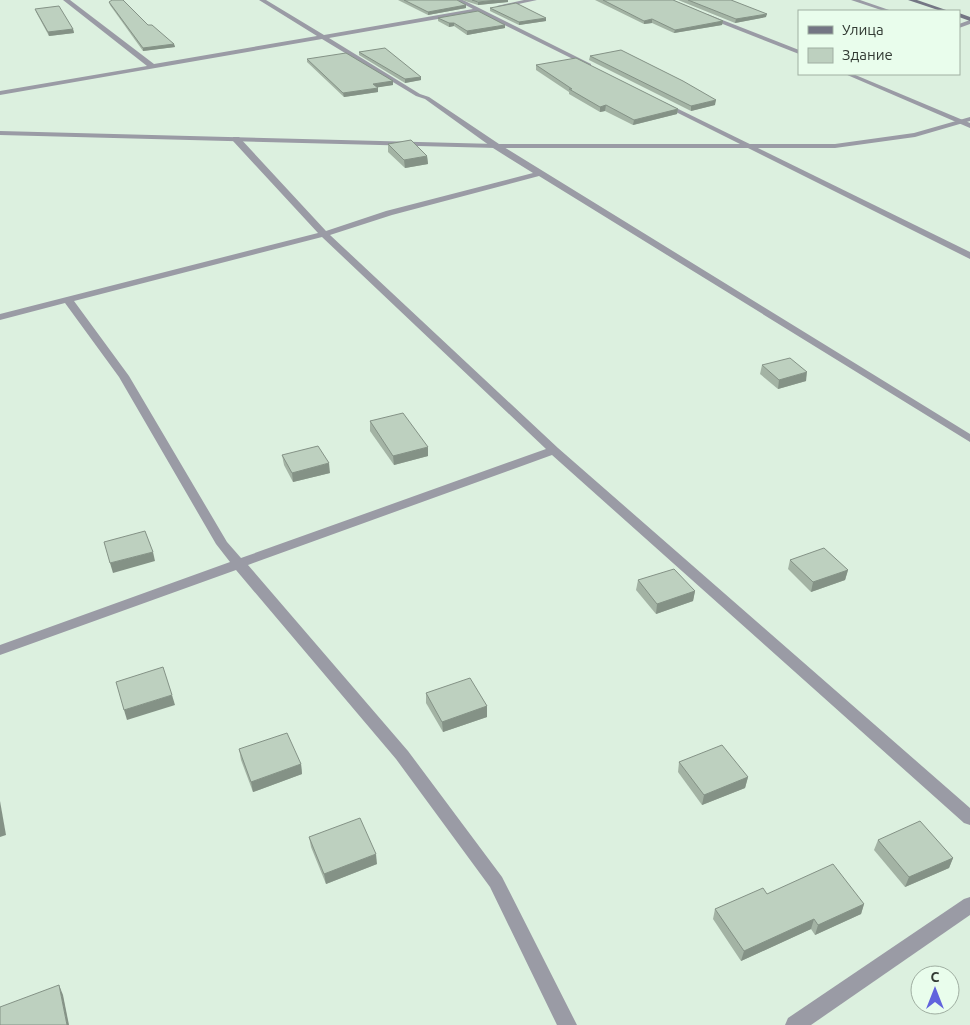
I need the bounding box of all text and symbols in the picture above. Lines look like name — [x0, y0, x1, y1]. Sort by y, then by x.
legend — [798, 10, 960, 75]
text: Улица — [842, 21, 884, 38]
text: Здание — [842, 46, 893, 63]
north arrow — [910, 965, 960, 1015]
text: С — [931, 969, 940, 985]

